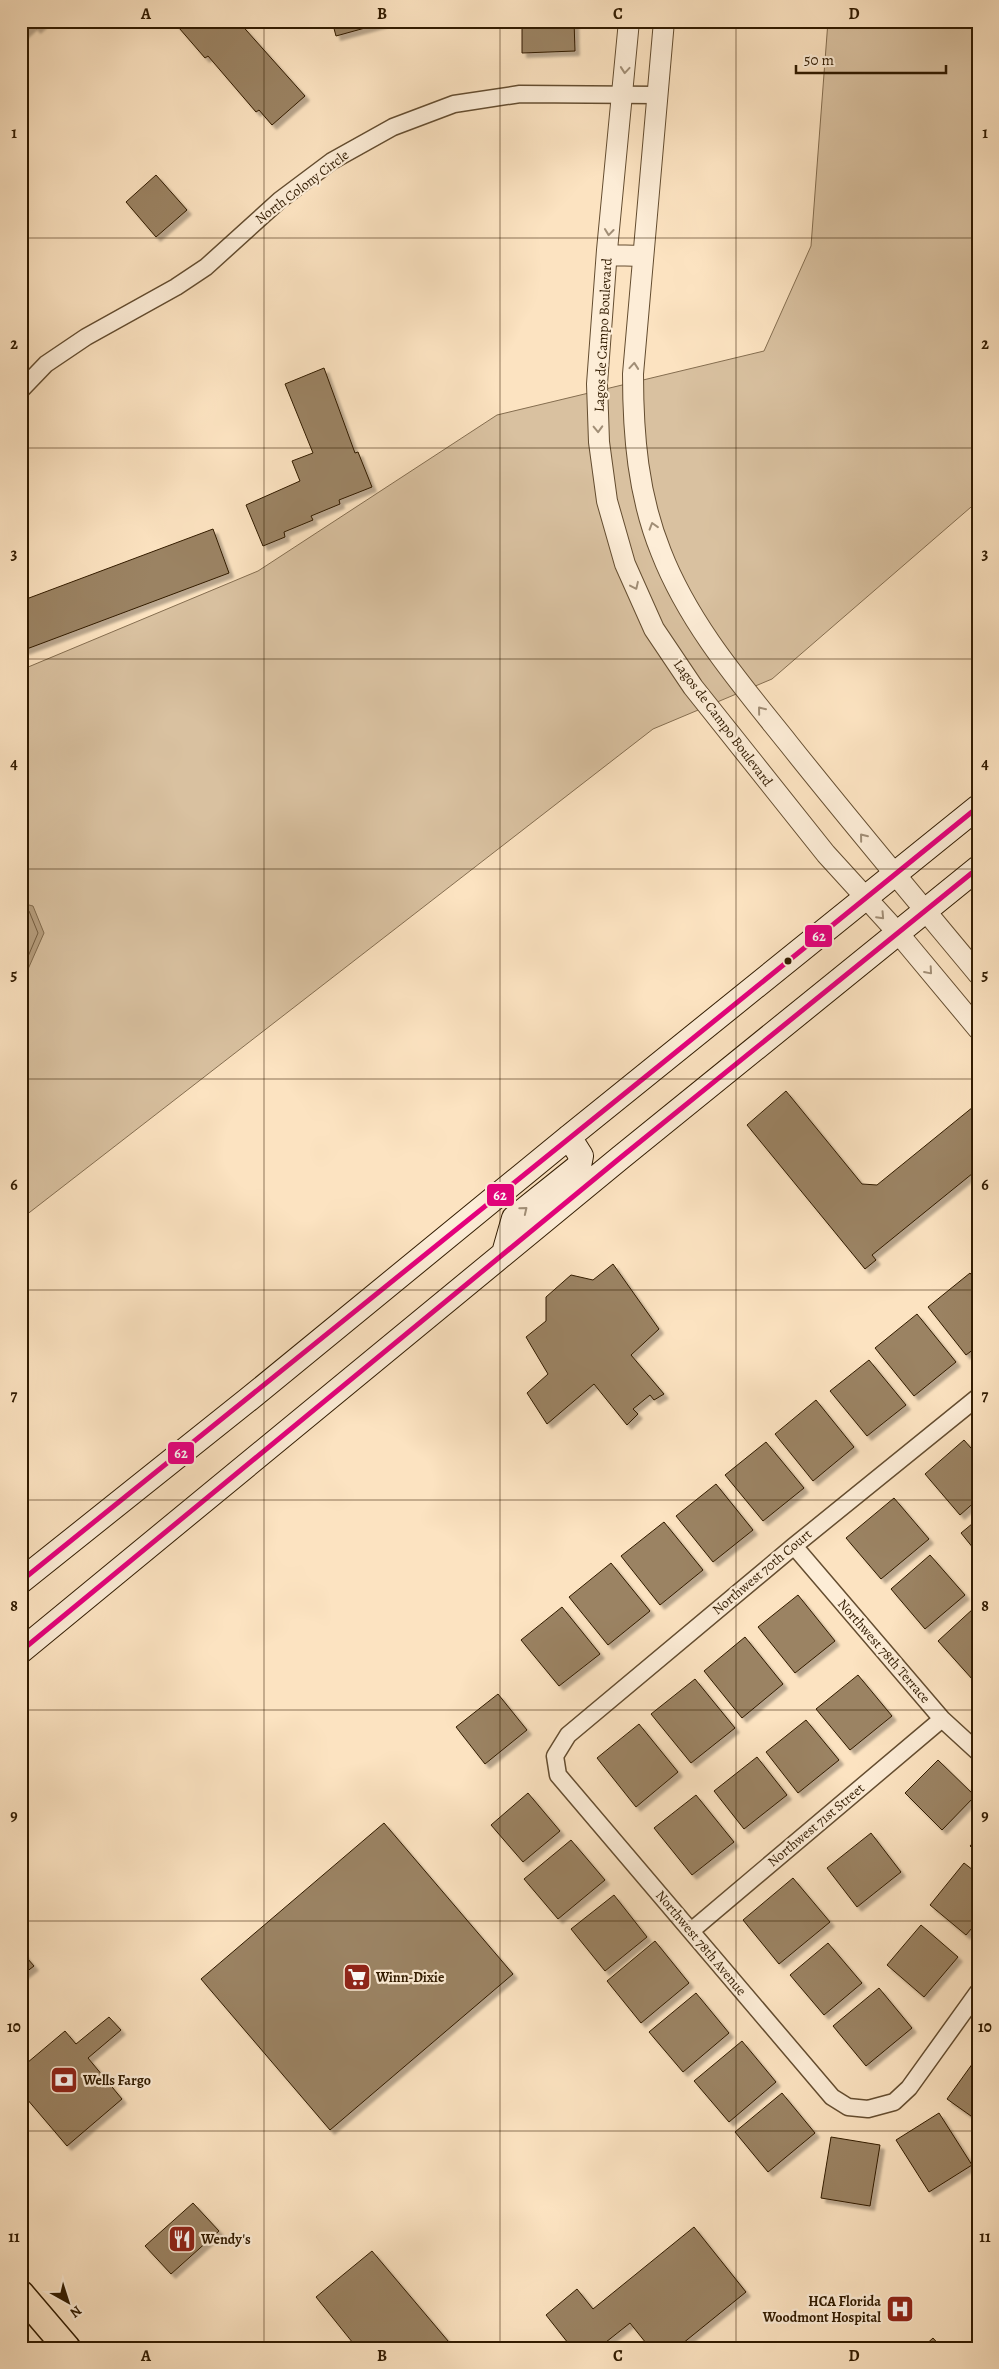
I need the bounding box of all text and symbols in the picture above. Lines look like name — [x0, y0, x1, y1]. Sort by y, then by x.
text: A — [140, 3, 152, 25]
text: B — [377, 3, 387, 25]
text: C — [613, 3, 623, 25]
text: D — [848, 3, 860, 25]
scale bar — [796, 42, 946, 74]
text: 50 m — [804, 50, 834, 70]
one-way arrow — [620, 66, 631, 74]
text: 1 — [11, 122, 17, 144]
text: 1 — [982, 122, 988, 144]
street label: North Colony Circle — [251, 146, 353, 228]
one-way arrow — [604, 228, 615, 236]
street label: Lagos de Campo Boulevard — [589, 257, 617, 413]
text: 2 — [10, 333, 18, 355]
text: 2 — [981, 333, 989, 355]
one-way arrow — [628, 362, 639, 370]
one-way arrow — [593, 425, 604, 433]
one-way arrow — [648, 523, 658, 531]
text: 3 — [11, 543, 18, 565]
text: 3 — [982, 543, 989, 565]
one-way arrow — [628, 581, 639, 590]
street label: Lagos de Campo Boulevard — [669, 656, 777, 791]
one-way arrow — [759, 707, 767, 716]
text: 4 — [10, 753, 18, 775]
text: 4 — [981, 753, 989, 775]
one-way arrow — [860, 834, 868, 843]
one-way arrow — [875, 910, 884, 919]
line badge: 62 — [804, 924, 833, 948]
text: 62 — [812, 927, 826, 946]
unlabelled marker — [783, 956, 793, 966]
text: 5 — [11, 964, 18, 986]
text: 5 — [982, 964, 989, 986]
one-way arrow — [923, 965, 932, 974]
text: 6 — [10, 1174, 18, 1196]
text: 6 — [981, 1174, 989, 1196]
line badge: 62 — [486, 1183, 515, 1207]
text: 62 — [493, 1186, 507, 1205]
one-way arrow — [518, 1208, 527, 1216]
text: 7 — [11, 1385, 18, 1407]
text: 7 — [982, 1385, 989, 1407]
line badge: 62 — [167, 1441, 195, 1465]
text: 62 — [174, 1444, 188, 1463]
street label: Northwest 70th Court — [708, 1525, 816, 1619]
text: 8 — [10, 1595, 18, 1617]
street label: Northwest 78th Terrace — [833, 1595, 935, 1707]
text: 8 — [981, 1595, 989, 1617]
street label: Northwest 71st Street — [764, 1779, 869, 1871]
text: 9 — [10, 1805, 18, 1827]
text: 9 — [981, 1805, 989, 1827]
street label: Northwest 78th Avenue — [651, 1886, 751, 2000]
supermarket icon: Winn-Dixie — [342, 1962, 372, 1992]
place label: Winn-Dixie — [375, 1968, 445, 1987]
text: 10 — [7, 2016, 21, 2038]
text: 10 — [978, 2016, 992, 2038]
bank icon: Wells Fargo — [49, 2065, 79, 2095]
place label: Wells Fargo — [82, 2071, 151, 2090]
restaurant icon: Wendy's — [167, 2224, 197, 2254]
text: 11 — [8, 2226, 20, 2248]
text: 11 — [979, 2226, 991, 2248]
place label: Wendy's — [200, 2230, 251, 2249]
north arrow — [42, 2276, 92, 2326]
place label: HCA Florida Woodmont Hospital — [762, 2292, 881, 2327]
hospital icon: HCA Florida Woodmont Hospital — [885, 2294, 915, 2324]
text: N — [66, 2301, 86, 2322]
text: A — [140, 2345, 152, 2367]
text: B — [377, 2345, 387, 2367]
text: C — [613, 2345, 623, 2367]
text: D — [848, 2345, 860, 2367]

